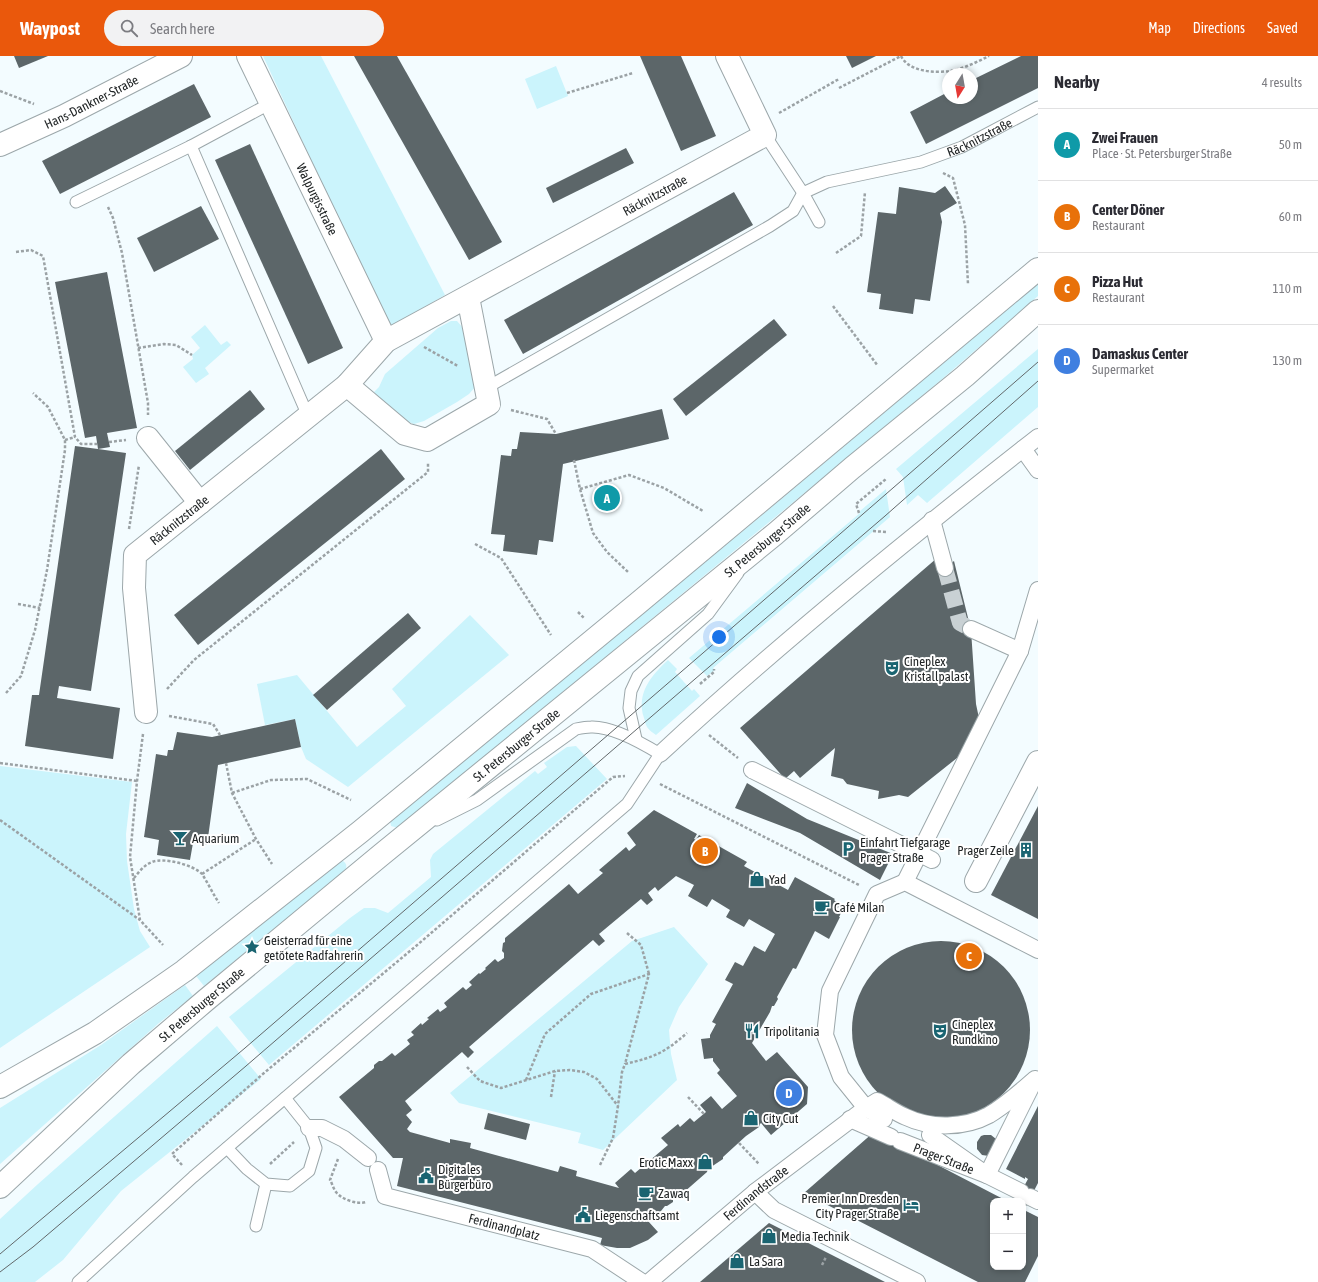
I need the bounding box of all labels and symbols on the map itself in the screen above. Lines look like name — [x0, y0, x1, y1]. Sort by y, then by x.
north arrow — [942, 68, 978, 104]
street label: Hans-Dankner-Straße — [42, 72, 141, 131]
street label: Räcknitzstraße — [945, 115, 1014, 159]
street label: Walpurgisstraße — [294, 161, 341, 237]
street label: Räcknitzstraße — [620, 171, 690, 218]
pin: A — [594, 483, 620, 513]
street label: Räcknitzstraße — [147, 492, 211, 548]
street label: St. Petersburger Straße — [721, 500, 813, 580]
your location — [709, 627, 729, 647]
place label: Cineplex Kristallpalast — [904, 654, 969, 684]
theatre icon: Cineplex Kristallpalast — [883, 659, 901, 677]
street label: St. Petersburger Straße — [470, 705, 563, 784]
bar icon: Aquarium — [171, 829, 189, 847]
place label: Aquarium — [192, 831, 239, 846]
place label: Einfahrt Tiefgarage Prager Straße — [860, 835, 950, 865]
pin: B — [692, 836, 718, 866]
parking icon: Einfahrt Tiefgarage Prager Straße — [839, 840, 857, 858]
building icon: Prager Zeile — [1017, 841, 1035, 859]
place label: Prager Zeile — [957, 843, 1014, 858]
shop icon: Yad — [748, 870, 766, 888]
place label: Yad — [769, 872, 786, 887]
cafe icon: Café Milan — [813, 898, 831, 916]
place label: Café Milan — [834, 900, 885, 915]
place label: Geisterrad für eine getötete Radfahrerin — [264, 933, 363, 963]
place icon: Geisterrad für eine getötete Radfahrerin — [243, 938, 261, 956]
pin: C — [956, 941, 982, 971]
street label: St. Petersburger Straße — [156, 964, 247, 1045]
place label: Cineplex Rundkino — [952, 1017, 998, 1047]
restaurant icon: Tripolitania — [743, 1022, 761, 1040]
theatre icon: Cineplex Rundkino — [931, 1022, 949, 1040]
place label: Tripolitania — [764, 1024, 820, 1039]
pin: D — [776, 1078, 802, 1108]
shop icon: City Cut — [742, 1109, 760, 1127]
place label: City Cut — [763, 1111, 799, 1126]
street label: Prager Straße — [911, 1140, 976, 1177]
shop icon: Erotic Maxx — [696, 1153, 714, 1171]
place label: Erotic Maxx — [639, 1155, 694, 1170]
place label: Digitales Bürgerbüro — [438, 1162, 491, 1192]
street label: Ferdinandstraße — [720, 1162, 791, 1223]
public building icon: Digitales Bürgerbüro — [417, 1167, 435, 1185]
cafe icon: Zawaq — [637, 1184, 655, 1202]
place label: Zawaq — [658, 1186, 690, 1201]
place label: Premier Inn Dresden City Prager Straße — [801, 1191, 899, 1221]
hotel icon: Premier Inn Dresden City Prager Straße — [902, 1196, 920, 1214]
public building icon: Liegenschaftsamt — [574, 1206, 592, 1224]
place label: Liegenschaftsamt — [595, 1208, 680, 1223]
street label: Ferdinandplatz — [467, 1210, 542, 1243]
shop icon: Media Technik — [760, 1227, 778, 1245]
place label: Media Technik — [781, 1229, 850, 1244]
shop icon: La Sara — [728, 1252, 746, 1270]
place label: La Sara — [749, 1254, 783, 1269]

